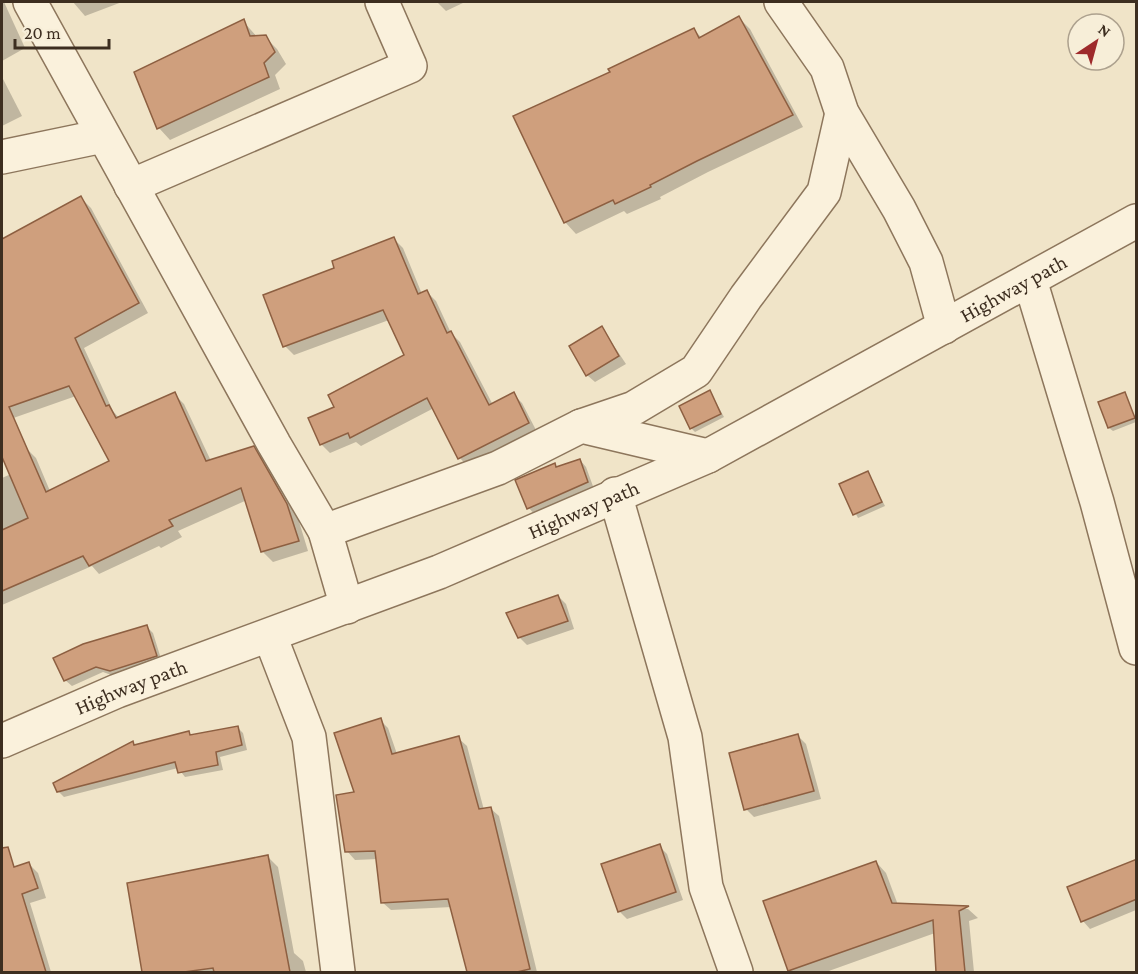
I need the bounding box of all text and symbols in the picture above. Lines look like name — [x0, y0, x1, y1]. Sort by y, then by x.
scale bar — [15, 12, 110, 50]
north arrow — [1066, 12, 1126, 72]
text: N — [1095, 20, 1114, 40]
text: 20 m — [24, 23, 61, 43]
street label: Highway path — [956, 249, 1071, 327]
street label: Highway path — [524, 475, 642, 544]
street label: Highway path — [71, 654, 190, 720]

